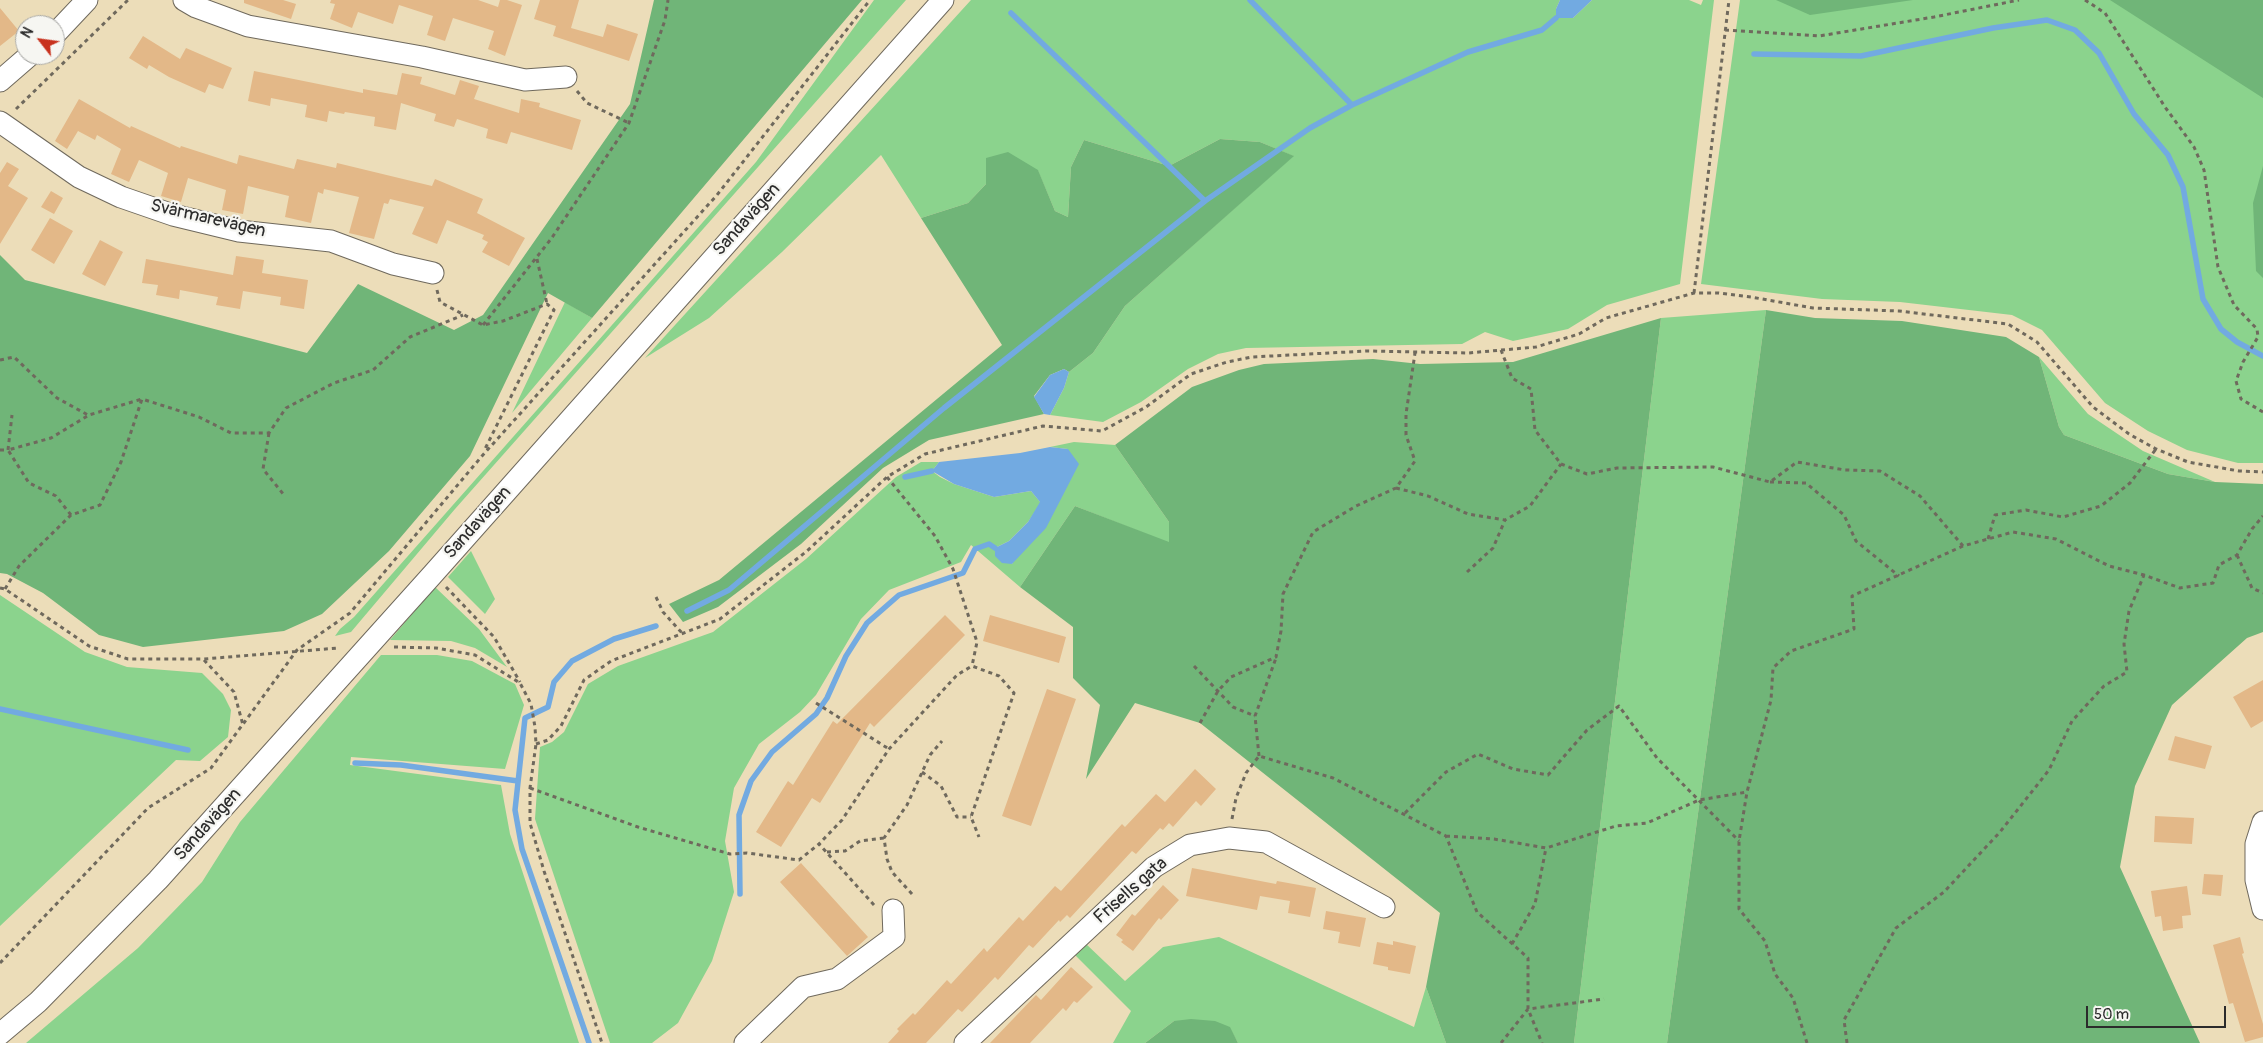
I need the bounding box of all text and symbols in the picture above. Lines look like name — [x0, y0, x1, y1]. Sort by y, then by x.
north arrow — [15, 15, 65, 65]
text: N — [18, 24, 37, 41]
street label: Sandavägen — [709, 179, 785, 261]
street label: Svärmarevägen — [148, 195, 268, 243]
street label: Sandavägen — [440, 482, 516, 564]
street label: Sandavägen — [170, 784, 246, 866]
street label: Frisells gata — [1090, 853, 1172, 929]
scale bar — [2088, 996, 2228, 1028]
text: 50 m — [2094, 1005, 2129, 1024]

